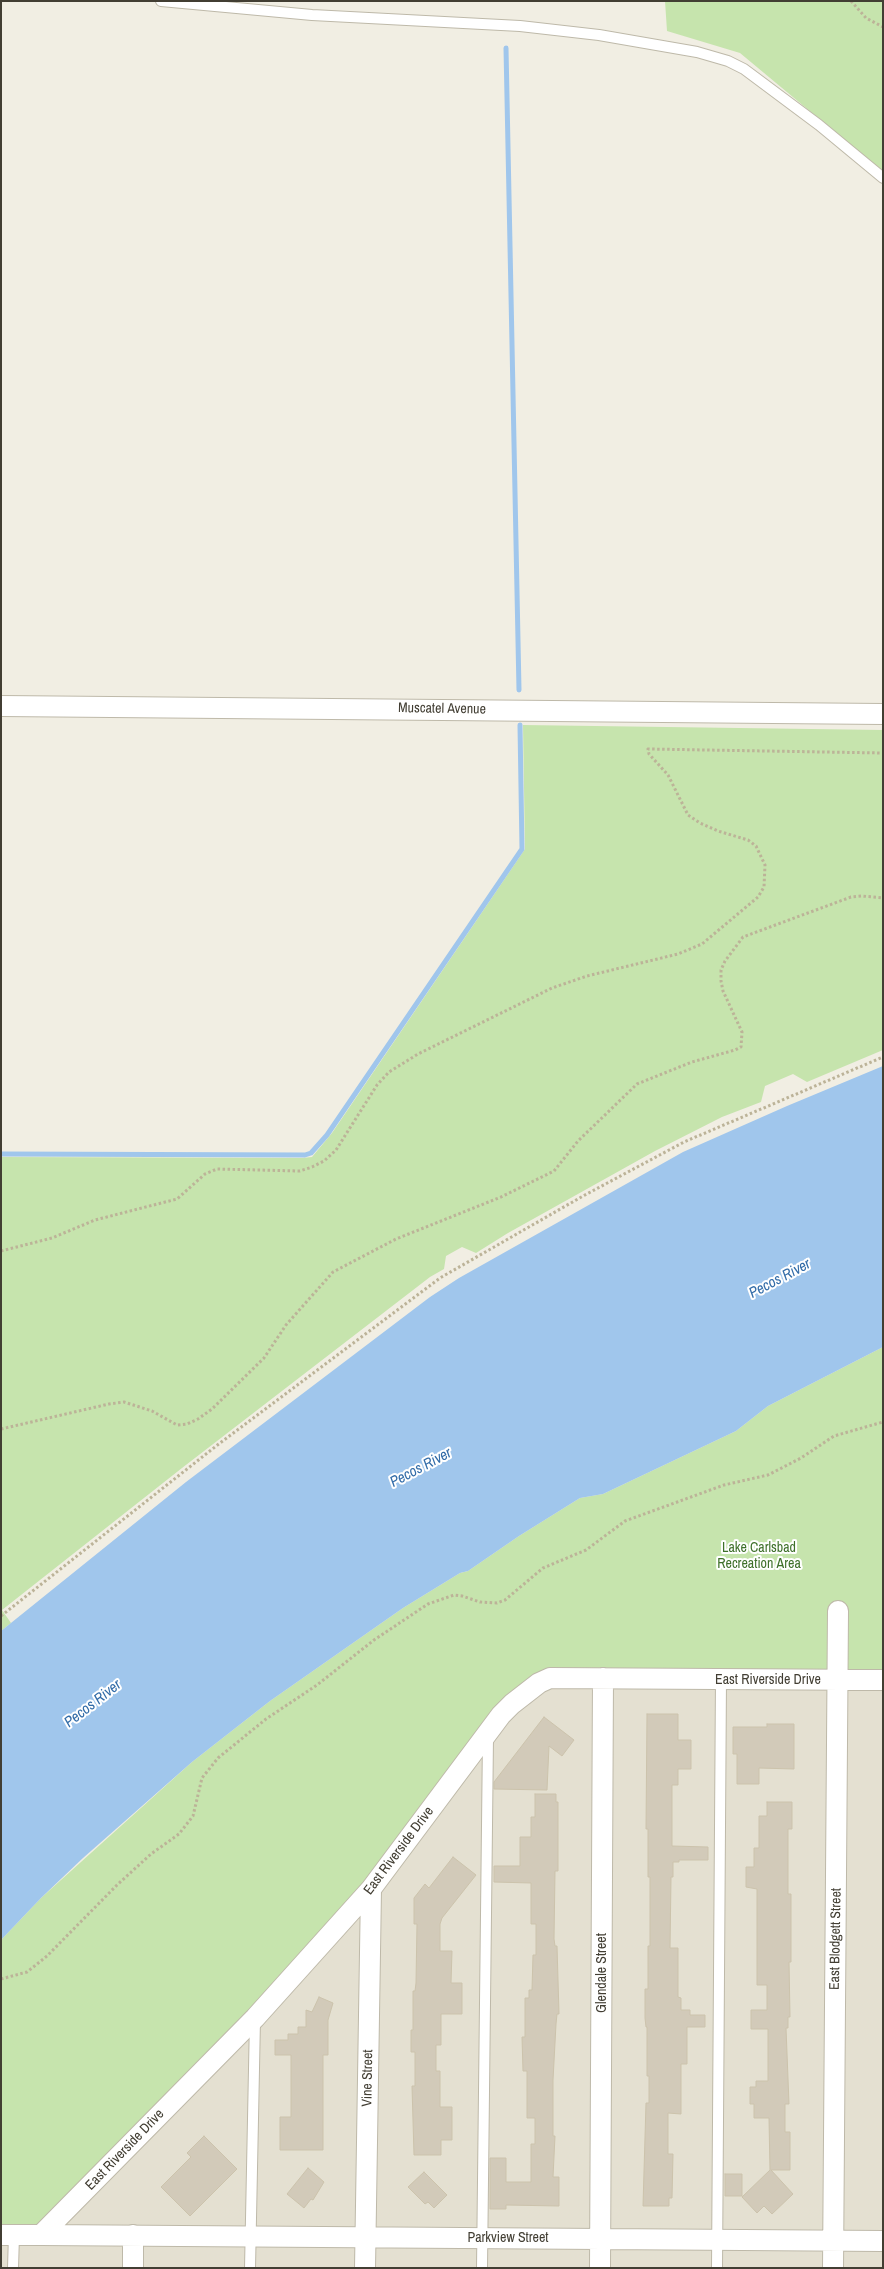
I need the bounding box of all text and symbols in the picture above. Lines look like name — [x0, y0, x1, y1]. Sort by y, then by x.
street label: Muscatel Avenue — [398, 700, 486, 718]
water label: Pecos River — [746, 1255, 814, 1303]
water label: Pecos River — [387, 1444, 455, 1492]
park label: Lake Carlsbad Recreation Area — [717, 1540, 801, 1572]
street label: East Riverside Drive — [715, 1672, 821, 1688]
water label: Pecos River — [61, 1676, 125, 1732]
street label: East Riverside Drive — [360, 1804, 438, 1898]
street label: East Blodgett Street — [827, 1888, 845, 1990]
street label: Glendale Street — [594, 1933, 610, 2013]
street label: Vine Street — [359, 2049, 377, 2107]
street label: East Riverside Drive — [82, 2106, 168, 2194]
street label: Parkview Street — [467, 2230, 549, 2246]

